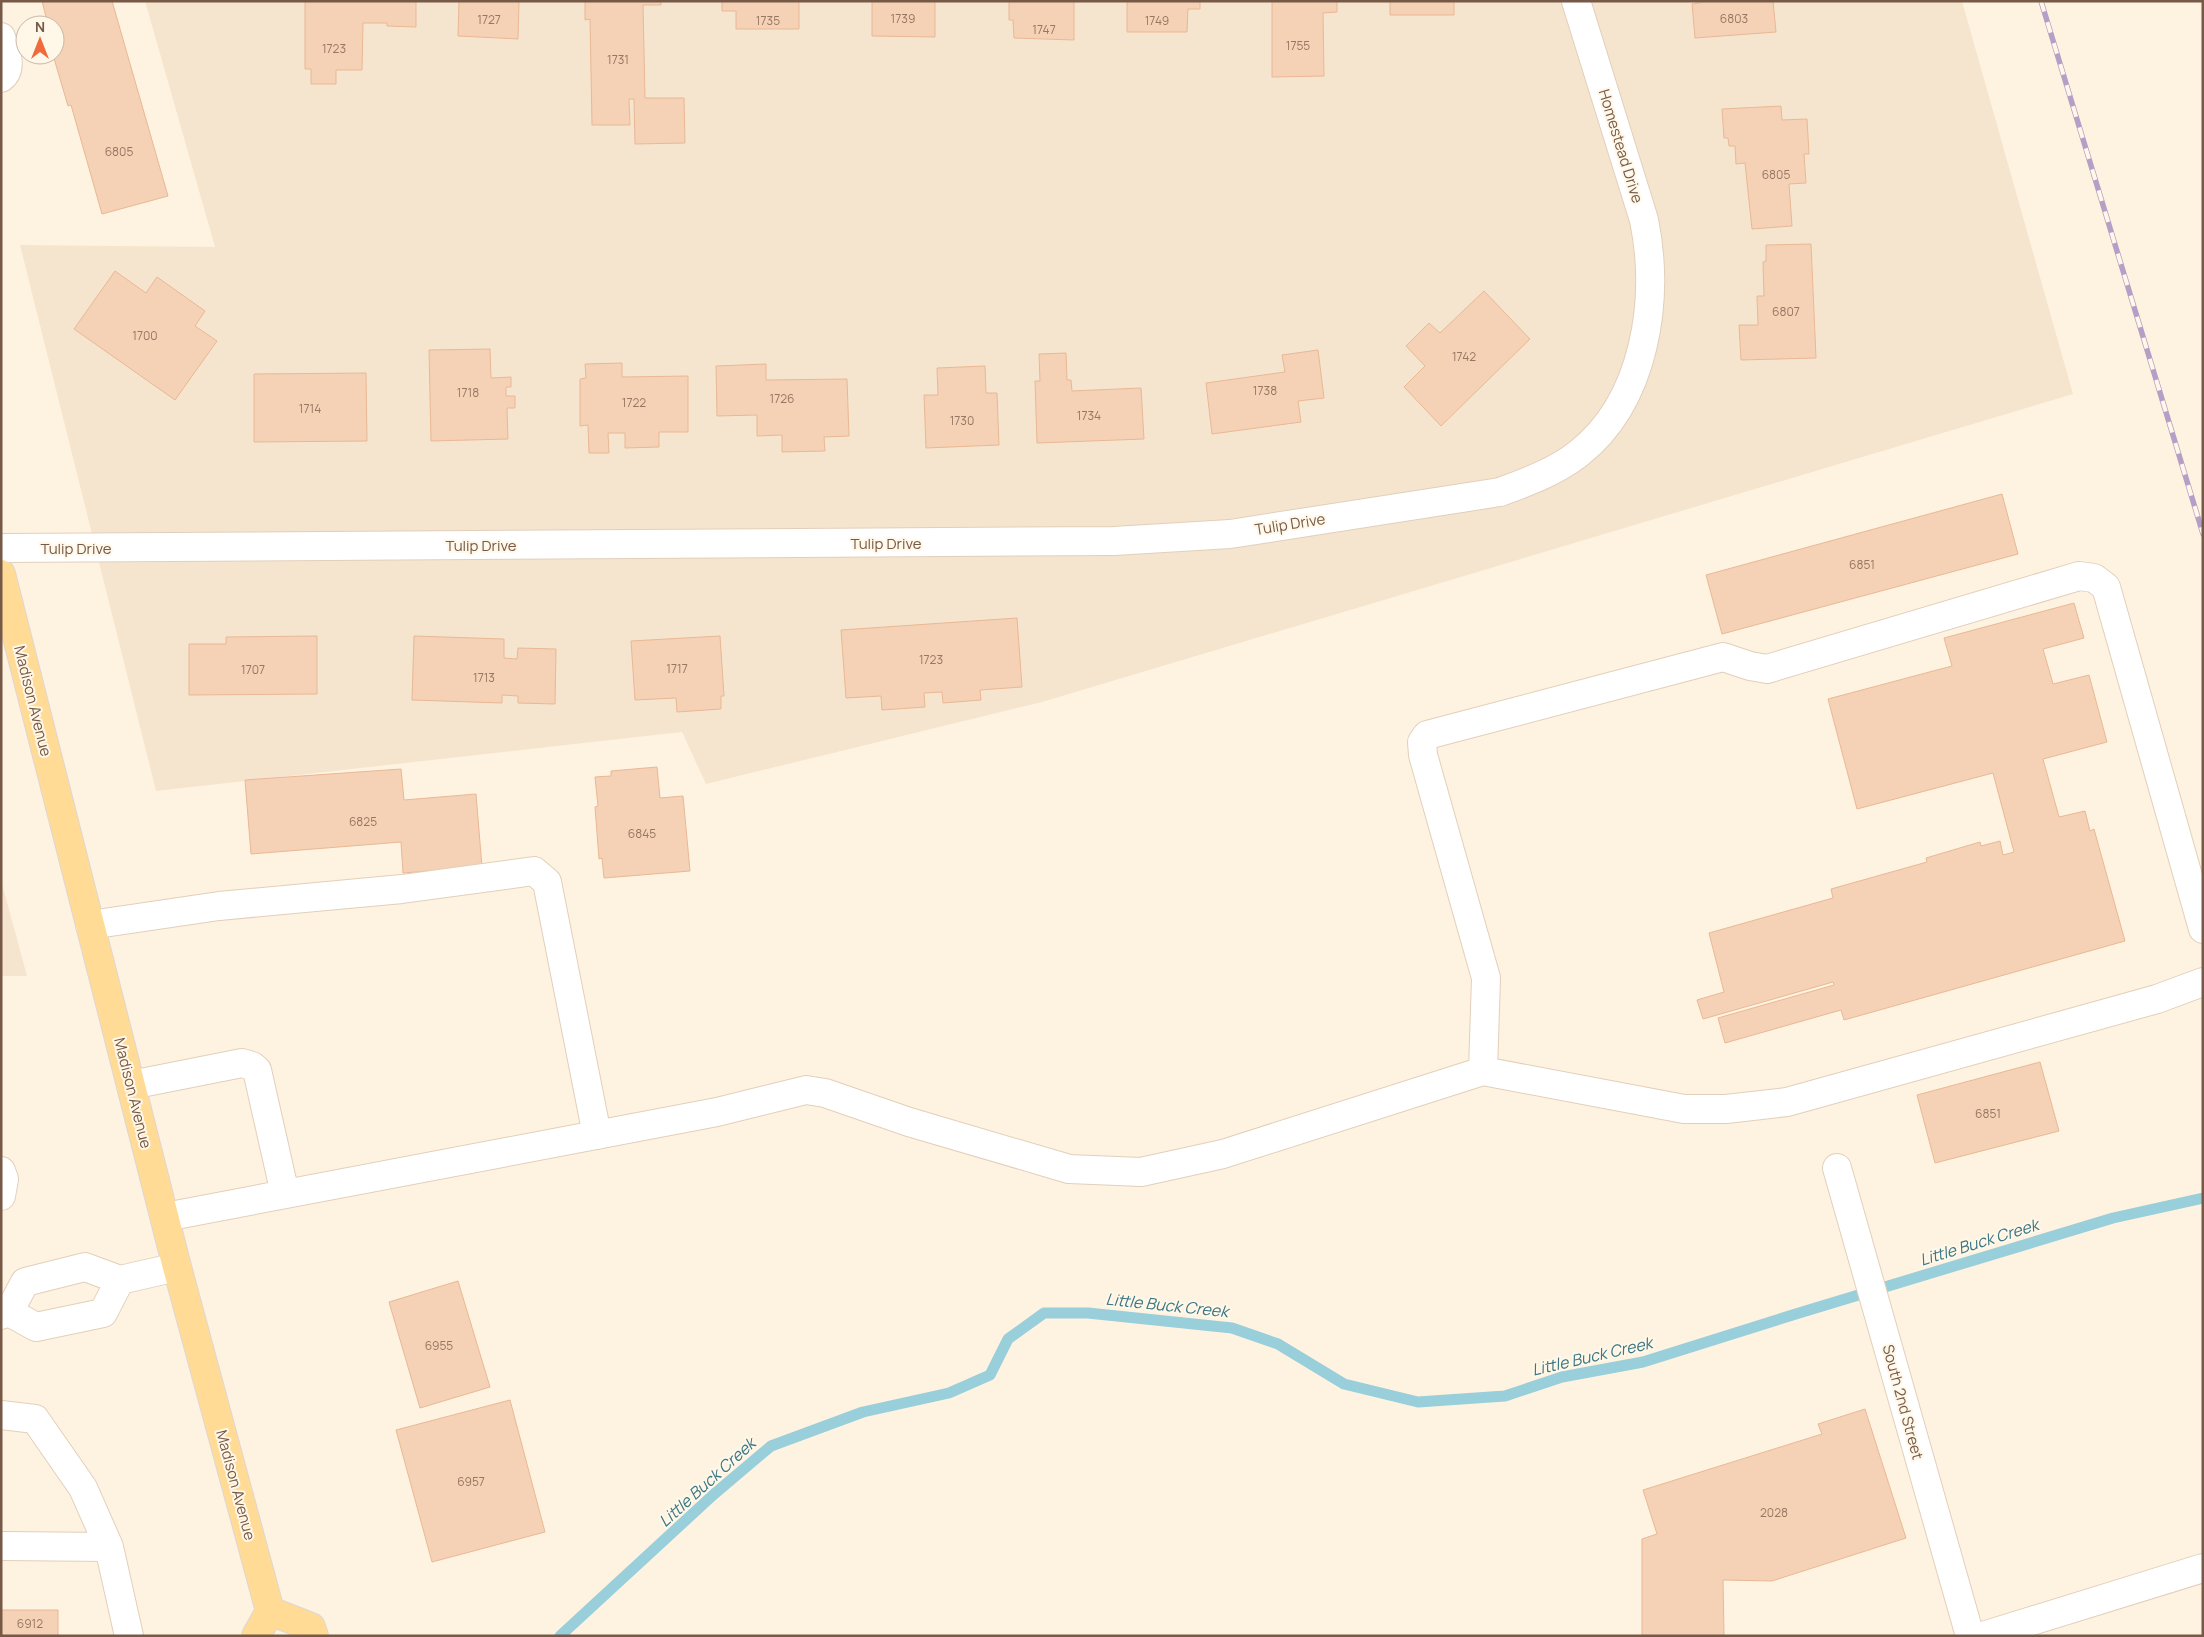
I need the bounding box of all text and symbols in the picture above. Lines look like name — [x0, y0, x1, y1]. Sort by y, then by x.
house number: 1739 — [891, 10, 915, 27]
house number: 6803 — [1720, 10, 1748, 27]
house number: 1727 — [477, 11, 501, 28]
house number: 1735 — [756, 12, 780, 29]
house number: 1749 — [1145, 12, 1169, 29]
north arrow — [15, 15, 65, 65]
text: N — [35, 17, 45, 36]
house number: 1747 — [1032, 21, 1056, 38]
house number: 1755 — [1286, 37, 1310, 54]
house number: 1723 — [322, 40, 346, 57]
house number: 1731 — [607, 51, 629, 68]
street label: Homestead Drive — [1594, 86, 1648, 206]
house number: 6805 — [105, 143, 133, 160]
house number: 6805 — [1762, 166, 1790, 183]
house number: 6807 — [1772, 303, 1800, 320]
house number: 1700 — [132, 327, 158, 344]
house number: 1742 — [1452, 348, 1476, 365]
house number: 1738 — [1253, 382, 1277, 399]
house number: 1718 — [457, 384, 479, 401]
house number: 1726 — [770, 390, 795, 407]
house number: 1722 — [622, 394, 646, 411]
house number: 1714 — [299, 400, 321, 417]
house number: 1734 — [1077, 407, 1101, 424]
house number: 1730 — [950, 412, 974, 429]
street label: Tulip Drive — [1253, 508, 1327, 540]
street label: Tulip Drive — [850, 533, 922, 554]
street label: Tulip Drive — [445, 535, 517, 556]
street label: Tulip Drive — [40, 538, 112, 559]
house number: 6851 — [1849, 556, 1875, 573]
street label: Madison Avenue — [9, 643, 57, 759]
house number: 1723 — [919, 651, 943, 668]
house number: 1717 — [666, 660, 688, 677]
house number: 1707 — [241, 661, 265, 678]
house number: 1713 — [473, 669, 495, 686]
house number: 6825 — [349, 813, 377, 830]
house number: 6845 — [628, 825, 656, 842]
street label: Madison Avenue — [109, 1035, 157, 1151]
house number: 6851 — [1975, 1105, 2001, 1122]
water label: Little Buck Creek — [1917, 1213, 2043, 1271]
water label: Little Buck Creek — [1105, 1288, 1231, 1323]
water label: Little Buck Creek — [1530, 1331, 1656, 1381]
house number: 6955 — [425, 1337, 453, 1354]
street label: South 2nd Street — [1878, 1342, 1928, 1462]
street label: Madison Avenue — [211, 1428, 261, 1543]
water label: Little Buck Creek — [654, 1431, 762, 1531]
house number: 6957 — [457, 1473, 485, 1490]
house number: 2028 — [1760, 1504, 1788, 1521]
house number: 6912 — [17, 1615, 43, 1632]

